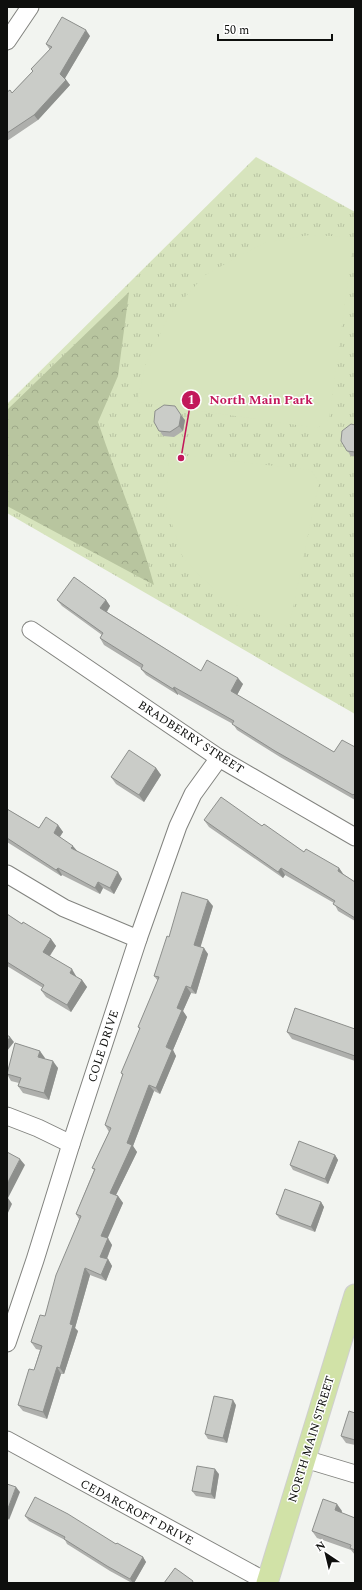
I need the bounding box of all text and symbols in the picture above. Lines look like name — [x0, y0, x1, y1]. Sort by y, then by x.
scale bar — [218, 16, 332, 42]
text: 50 m — [224, 21, 249, 40]
callout: North Main Park — [181, 387, 320, 412]
text: North Main Park — [209, 390, 313, 410]
text: 1 — [188, 391, 194, 410]
street label: BRADBERRY STREET — [134, 696, 248, 779]
street label: COLE DRIVE — [83, 1007, 124, 1085]
street label: NORTH MAIN STREET — [283, 1373, 340, 1505]
street label: CEDARCROFT DRIVE — [77, 1475, 197, 1550]
north arrow — [306, 1534, 346, 1574]
text: N — [312, 1537, 329, 1556]

